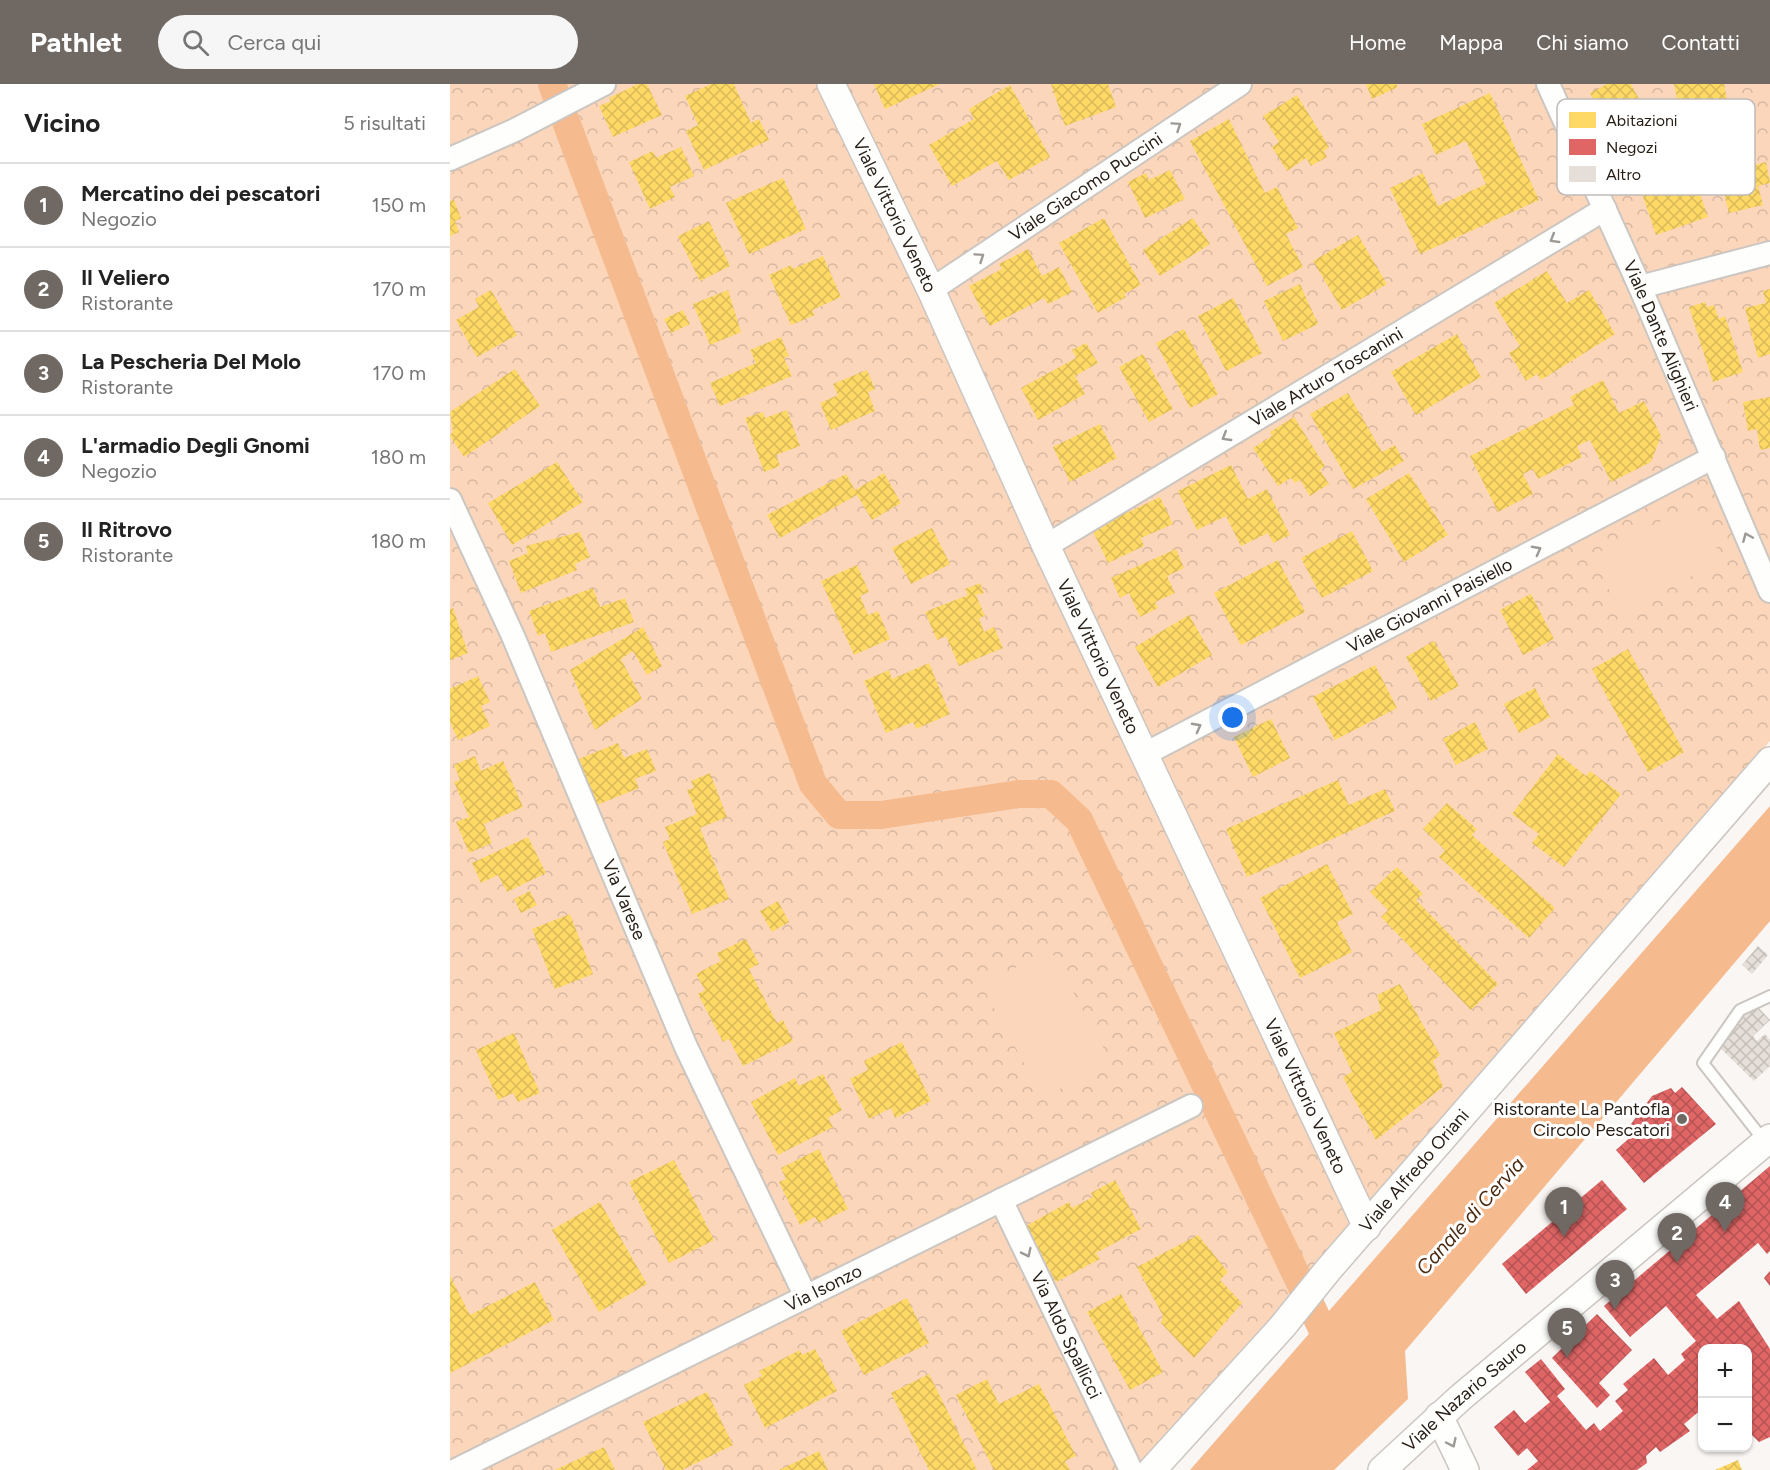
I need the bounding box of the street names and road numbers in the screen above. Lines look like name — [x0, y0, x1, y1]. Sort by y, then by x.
street label: Viale Giacomo Puccini — [1005, 128, 1167, 246]
street label: Viale Vittorio Veneto — [848, 135, 941, 296]
street label: Viale Dante Alighieri — [1618, 257, 1703, 415]
street label: Viale Arturo Toscanini — [1245, 322, 1407, 432]
street label: Viale Giovanni Paisiello — [1343, 553, 1516, 658]
street label: Viale Vittorio Veneto — [1052, 576, 1144, 738]
street label: Via Varese — [597, 856, 651, 943]
street label: Viale Vittorio Veneto — [1259, 1015, 1351, 1177]
street label: Viale Alfredo Oriani — [1355, 1105, 1474, 1237]
street label: Via Isonzo — [781, 1260, 866, 1316]
street label: Via Aldo Spallicci — [1026, 1268, 1106, 1402]
street label: Viale Nazario Sauro — [1398, 1336, 1531, 1456]

